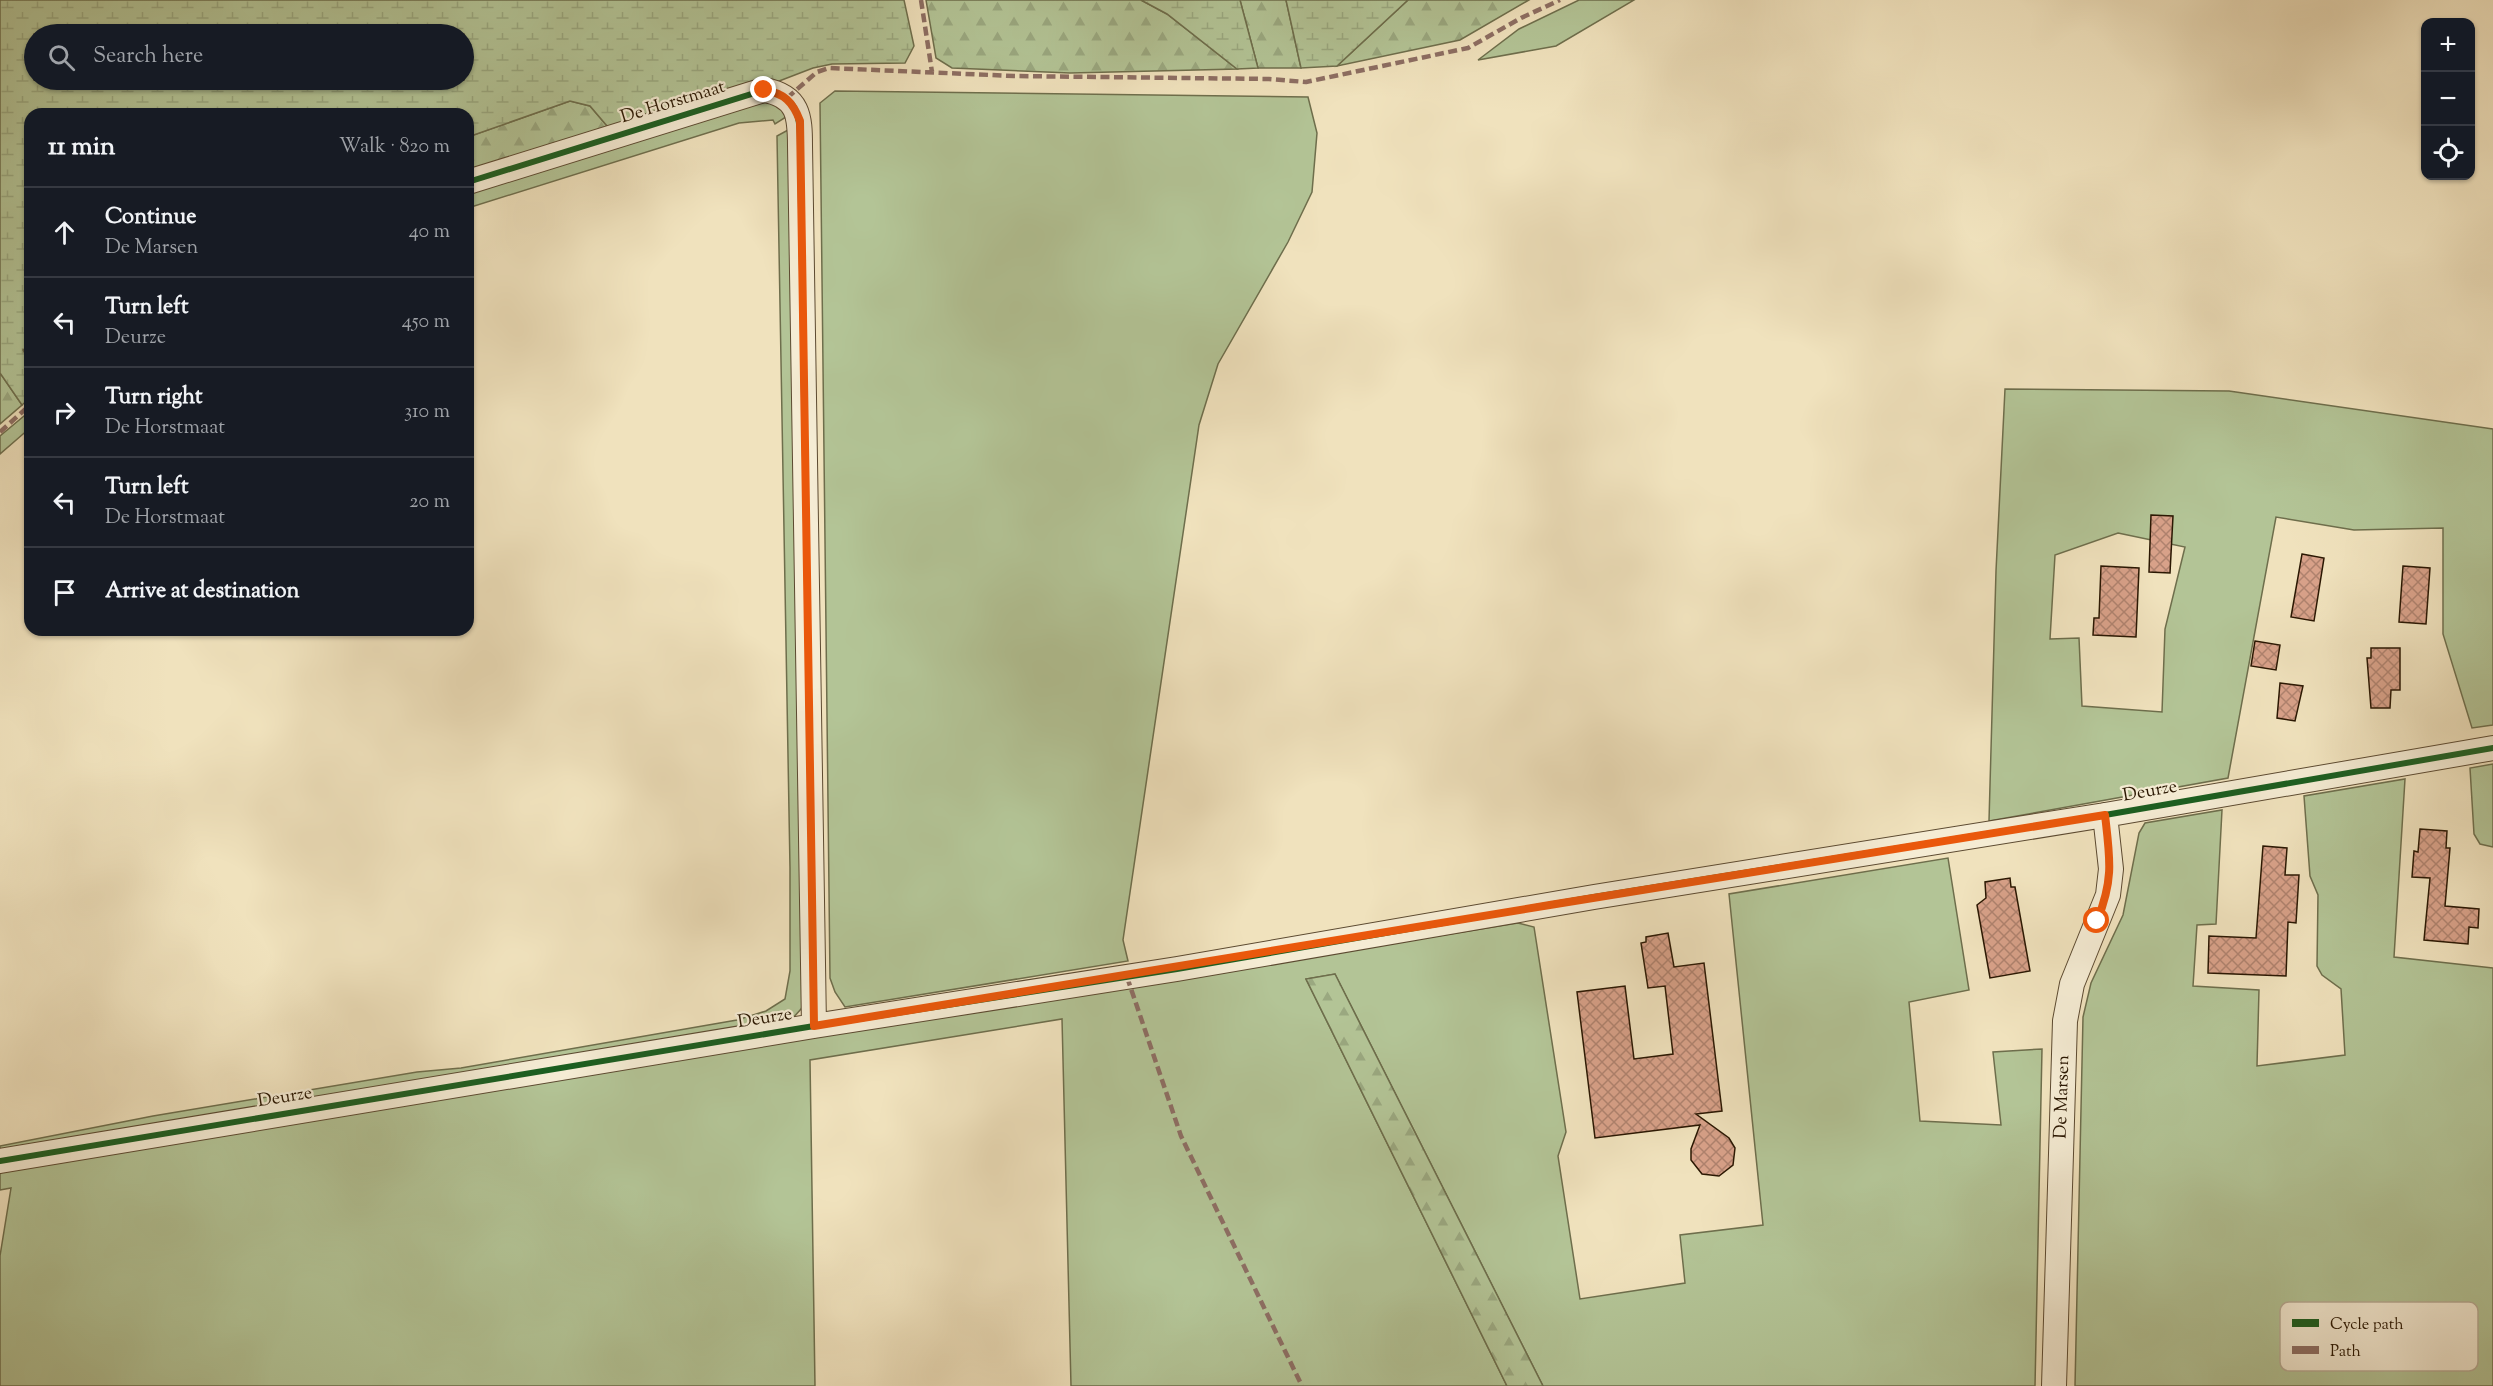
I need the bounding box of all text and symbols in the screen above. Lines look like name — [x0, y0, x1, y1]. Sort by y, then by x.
map controls — [2421, 18, 2475, 180]
button: + — [2421, 18, 2475, 72]
search box — [24, 24, 474, 90]
icon: search — [45, 41, 78, 74]
text: Search here — [93, 41, 203, 73]
button: − — [2421, 72, 2475, 126]
street label: De Horstmaat — [618, 75, 728, 131]
route end — [750, 76, 776, 102]
button: locate — [2421, 126, 2475, 180]
text: 11 min — [48, 129, 115, 166]
text: Walk · 820 m — [339, 133, 450, 162]
text: Continue — [105, 202, 196, 234]
icon: ahead — [48, 216, 81, 249]
text: 40 m — [409, 218, 450, 247]
text: De Marsen — [105, 234, 198, 263]
text: Turn left — [105, 292, 188, 324]
icon: left — [48, 306, 81, 339]
text: 450 m — [402, 308, 450, 337]
text: Deurze — [105, 324, 166, 353]
text: Turn right — [105, 382, 202, 414]
icon: right — [48, 396, 81, 429]
text: 310 m — [404, 398, 450, 427]
text: De Horstmaat — [105, 414, 225, 443]
text: Turn left — [105, 472, 188, 504]
icon: left — [48, 486, 81, 519]
text: 20 m — [409, 488, 450, 517]
text: De Horstmaat — [105, 504, 225, 533]
icon: arrive — [48, 576, 81, 609]
text: Arrive at destination — [105, 576, 300, 608]
street label: Deurze — [2121, 774, 2179, 810]
route start — [2083, 907, 2109, 933]
street label: Deurze — [736, 1002, 794, 1036]
street label: De Marsen — [2049, 1054, 2077, 1139]
street label: Deurze — [256, 1081, 314, 1115]
legend — [2280, 1302, 2478, 1371]
text: Cycle path — [2330, 1314, 2404, 1337]
text: Path — [2330, 1341, 2361, 1364]

